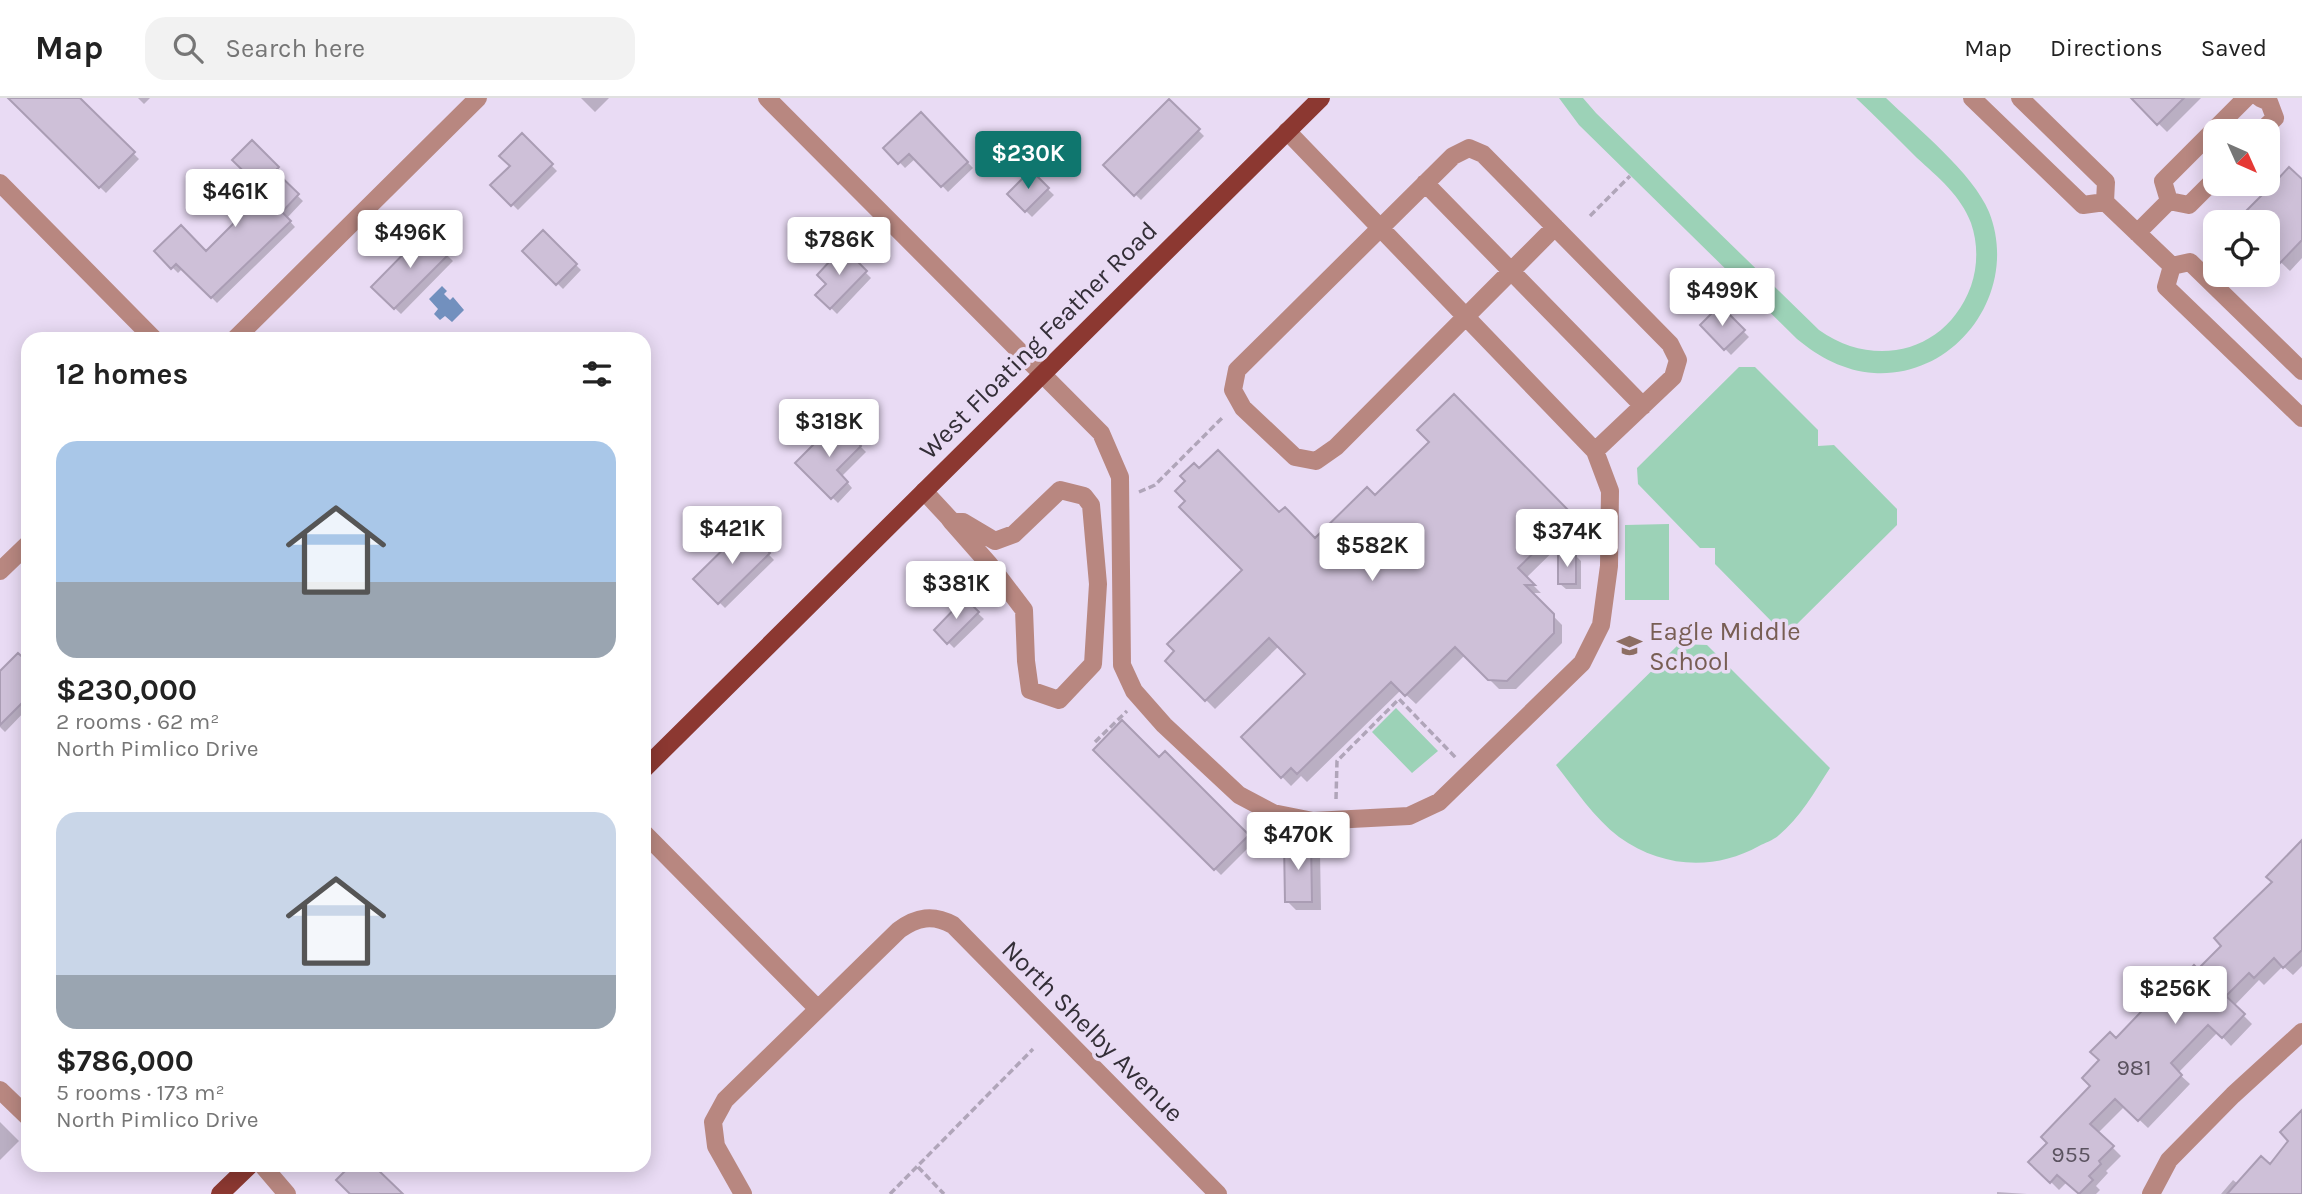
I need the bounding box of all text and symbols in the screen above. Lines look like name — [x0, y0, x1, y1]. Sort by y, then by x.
search box — [145, 17, 635, 80]
text: Map — [35, 29, 103, 67]
icon: search — [169, 29, 207, 67]
text: Search here — [225, 33, 365, 64]
text: Map — [1964, 34, 2012, 62]
text: Directions — [2050, 34, 2163, 62]
text: Saved — [2201, 34, 2267, 62]
north arrow — [2203, 119, 2280, 196]
map controls — [2203, 119, 2280, 287]
pin: $230K — [979, 132, 1077, 191]
text: $230K — [991, 140, 1065, 167]
pin: $461K — [186, 170, 284, 229]
text: $461K — [202, 178, 268, 205]
button: locate — [2203, 210, 2280, 287]
pin: $496K — [361, 211, 459, 270]
street label: West Floating Feather Road — [913, 215, 1164, 466]
pin: $786K — [790, 218, 888, 277]
text: $496K — [374, 219, 446, 246]
text: $786K — [803, 226, 875, 253]
pin: $499K — [1673, 268, 1771, 328]
text: $499K — [1686, 277, 1758, 304]
icon: filters — [578, 355, 616, 393]
text: 12 homes — [56, 356, 188, 392]
pin: $318K — [780, 400, 878, 459]
text: $318K — [795, 408, 863, 435]
icon: home — [273, 487, 399, 613]
pin: $421K — [683, 506, 781, 566]
pin: $374K — [1518, 510, 1616, 569]
text: $421K — [699, 515, 765, 542]
text: $374K — [1532, 518, 1602, 545]
pin: $582K — [1323, 524, 1421, 583]
text: $582K — [1335, 532, 1409, 559]
pin: $381K — [907, 561, 1005, 621]
text: $381K — [922, 570, 990, 597]
place label: Eagle Middle School — [1649, 616, 1801, 677]
school or university icon: Eagle Middle School — [1615, 632, 1643, 660]
text: $230,000 — [56, 672, 197, 708]
text: 2 rooms · 62 m² — [56, 708, 220, 735]
text: North Pimlico Drive — [56, 735, 259, 762]
pin: $470K — [1249, 812, 1347, 872]
text: $470K — [1263, 821, 1333, 848]
icon: home — [273, 858, 399, 984]
street label: North Shelby Avenue — [995, 934, 1190, 1129]
pin: $256K — [2126, 967, 2224, 1026]
text: $256K — [2139, 975, 2211, 1002]
text: $786,000 — [56, 1043, 194, 1079]
house number: 981 — [2116, 1054, 2152, 1081]
text: 5 rooms · 173 m² — [56, 1079, 225, 1106]
text: North Pimlico Drive — [56, 1106, 259, 1133]
house number: 955 — [2051, 1141, 2091, 1168]

